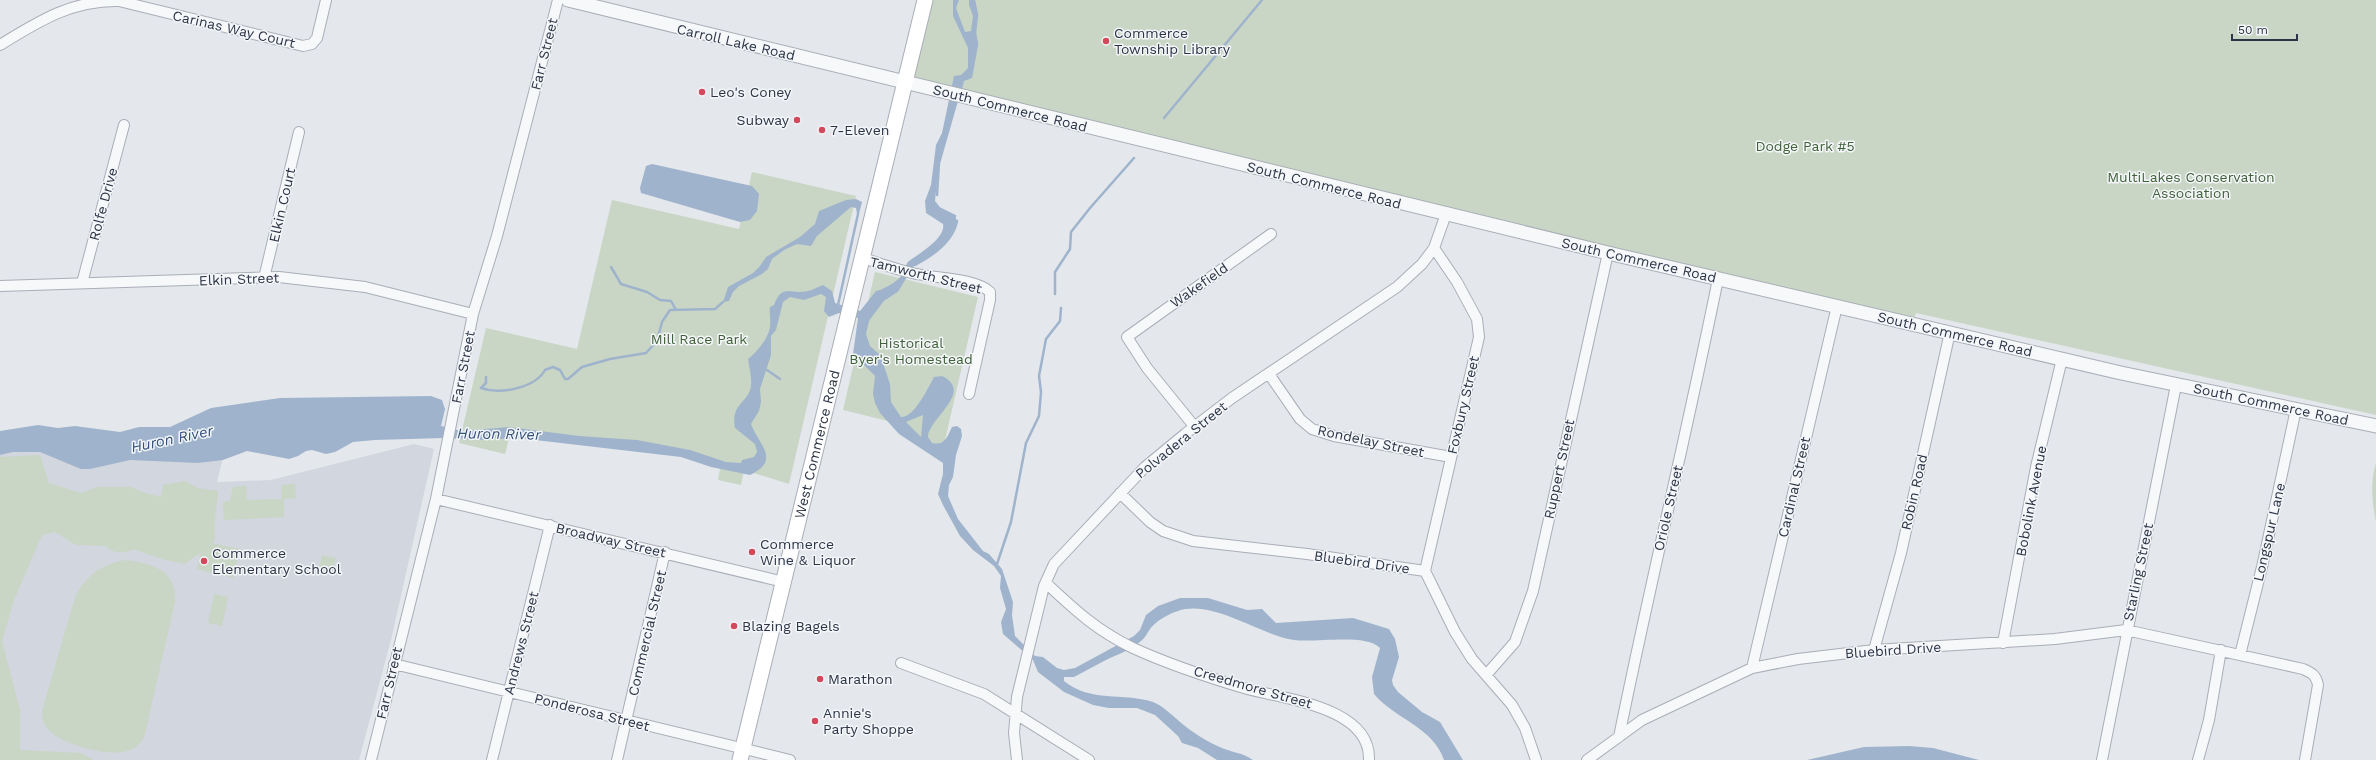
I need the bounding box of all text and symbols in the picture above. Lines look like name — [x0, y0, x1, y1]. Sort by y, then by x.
street label: Carinas Way Court — [171, 7, 297, 51]
street label: Farr Street — [527, 16, 561, 92]
scale bar — [2232, 16, 2297, 42]
street label: Carroll Lake Road — [675, 21, 797, 63]
text: 50 m — [2238, 23, 2268, 37]
place label: Commerce Township Library — [1114, 25, 1231, 57]
marker: Commerce Township Library — [1101, 36, 1111, 46]
street label: South Commerce Road — [931, 81, 1089, 135]
place label: Leo's Coney — [710, 84, 792, 100]
marker: Leo's Coney — [697, 87, 707, 97]
place label: Subway — [737, 112, 790, 128]
marker: Subway — [792, 115, 802, 125]
place label: 7-Eleven — [830, 122, 889, 138]
marker: 7-Eleven — [817, 125, 827, 135]
park label: Dodge Park #5 — [1755, 138, 1855, 154]
street label: South Commerce Road — [1245, 158, 1403, 212]
street label: Rolfe Drive — [86, 166, 120, 242]
street label: Elkin Court — [266, 166, 298, 244]
park label: MultiLakes Conservation Association — [2107, 169, 2275, 201]
street label: South Commerce Road — [1560, 234, 1718, 286]
street label: Tamworth Street — [868, 253, 984, 297]
street label: Wakefield — [1167, 259, 1231, 311]
street label: Elkin Street — [199, 270, 280, 288]
street label: South Commerce Road — [1876, 308, 2034, 360]
street label: Farr Street — [448, 329, 478, 405]
park label: Mill Race Park — [651, 331, 747, 347]
park label: Historical Byer's Homestead — [849, 335, 973, 367]
street label: Foxbury Street — [1444, 354, 1482, 456]
street label: West Commerce Road — [791, 368, 843, 520]
street label: South Commerce Road — [2192, 380, 2350, 428]
street label: Polvadera Street — [1132, 398, 1230, 482]
street label: Ruppert Street — [1541, 418, 1577, 520]
water label: Huron River — [129, 421, 216, 457]
street label: Rondelay Street — [1316, 422, 1426, 460]
water label: Huron River — [457, 424, 542, 444]
street label: Cardinal Street — [1775, 435, 1813, 539]
street label: Bobolink Avenue — [2012, 444, 2050, 558]
street label: Robin Road — [1897, 452, 1931, 532]
street label: Oriole Street — [1650, 463, 1686, 552]
street label: Longspur Lane — [2250, 481, 2288, 583]
street label: Broadway Street — [554, 520, 668, 560]
street label: Starling Street — [2120, 522, 2156, 622]
place label: Commerce Wine & Liquor — [760, 536, 856, 568]
place label: Commerce Elementary School — [212, 545, 342, 577]
marker: Commerce Wine & Liquor — [747, 547, 757, 557]
street label: Bluebird Drive — [1313, 547, 1411, 577]
marker: Commerce Elementary School — [199, 556, 209, 566]
street label: Commercial Street — [625, 568, 669, 697]
street label: Andrews Street — [500, 590, 542, 696]
place label: Blazing Bagels — [742, 618, 840, 634]
marker: Blazing Bagels — [729, 621, 739, 631]
street label: Bluebird Drive — [1844, 639, 1942, 661]
street label: Farr Street — [373, 645, 405, 721]
street label: Creedmore Street — [1192, 662, 1314, 712]
place label: Marathon — [828, 671, 893, 687]
marker: Marathon — [815, 674, 825, 684]
street label: Ponderosa Street — [533, 690, 651, 734]
place label: Annie's Party Shoppe — [823, 705, 914, 737]
marker: Annie's Party Shoppe — [810, 716, 820, 726]

